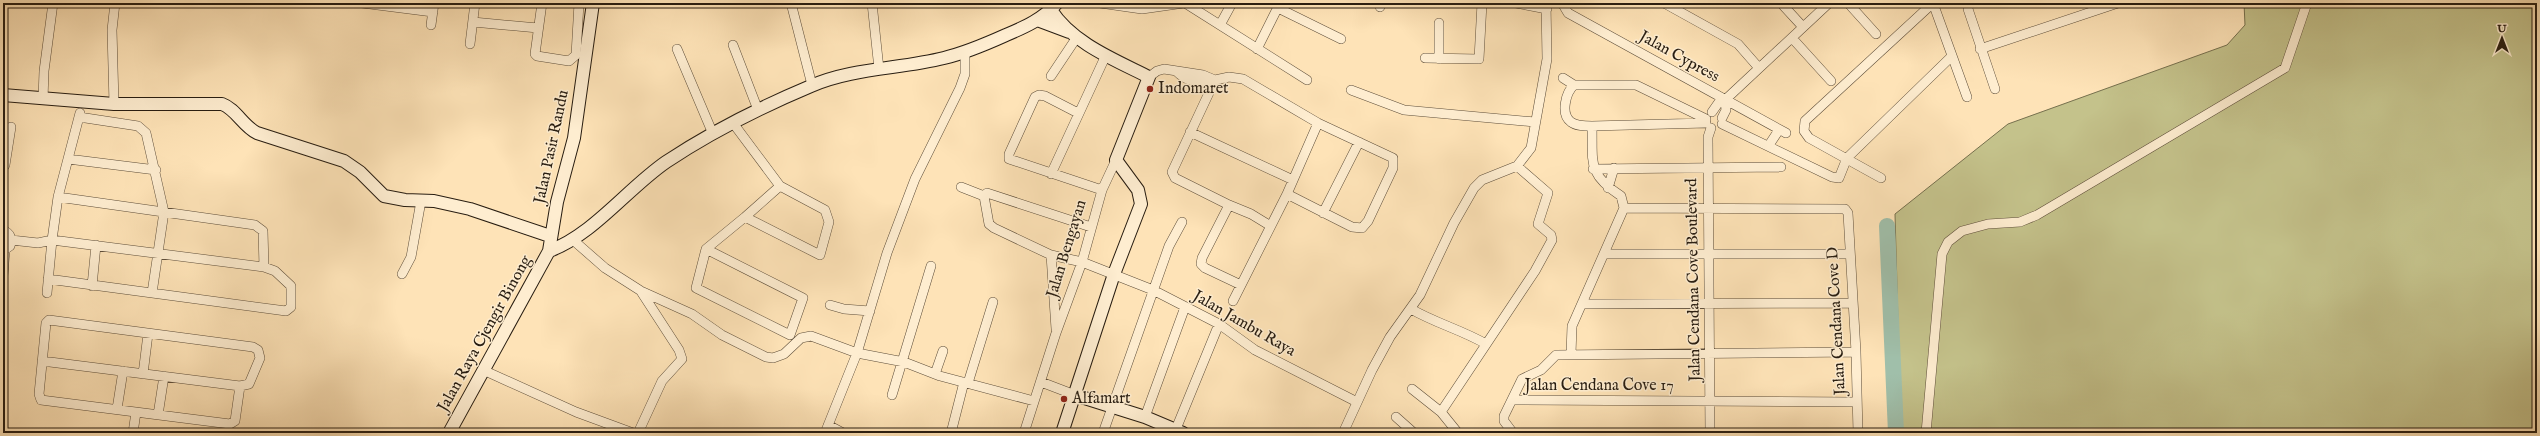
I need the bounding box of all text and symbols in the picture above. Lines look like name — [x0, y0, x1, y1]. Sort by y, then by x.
north arrow — [2482, 18, 2522, 58]
text: U — [2496, 22, 2507, 36]
street label: Jalan Cypress — [1634, 26, 1723, 87]
place label: Indomaret — [1158, 79, 1229, 99]
marker: Indomaret — [1145, 84, 1155, 94]
street label: Jalan Pasir Randu — [530, 88, 574, 208]
street label: Jalan Cendana Cove Boulevard — [1682, 178, 1706, 384]
street label: Jalan Bengayan — [1042, 197, 1092, 302]
street label: Jalan Cendana Cove D — [1823, 246, 1851, 398]
street label: Jalan Raya Cjengir Binong — [433, 252, 537, 418]
street label: Jalan Jambu Raya — [1187, 285, 1299, 362]
street label: Jalan Cendana Cove 17 — [1522, 376, 1674, 396]
place label: Alfamart — [1071, 389, 1131, 409]
marker: Alfamart — [1059, 394, 1069, 404]

